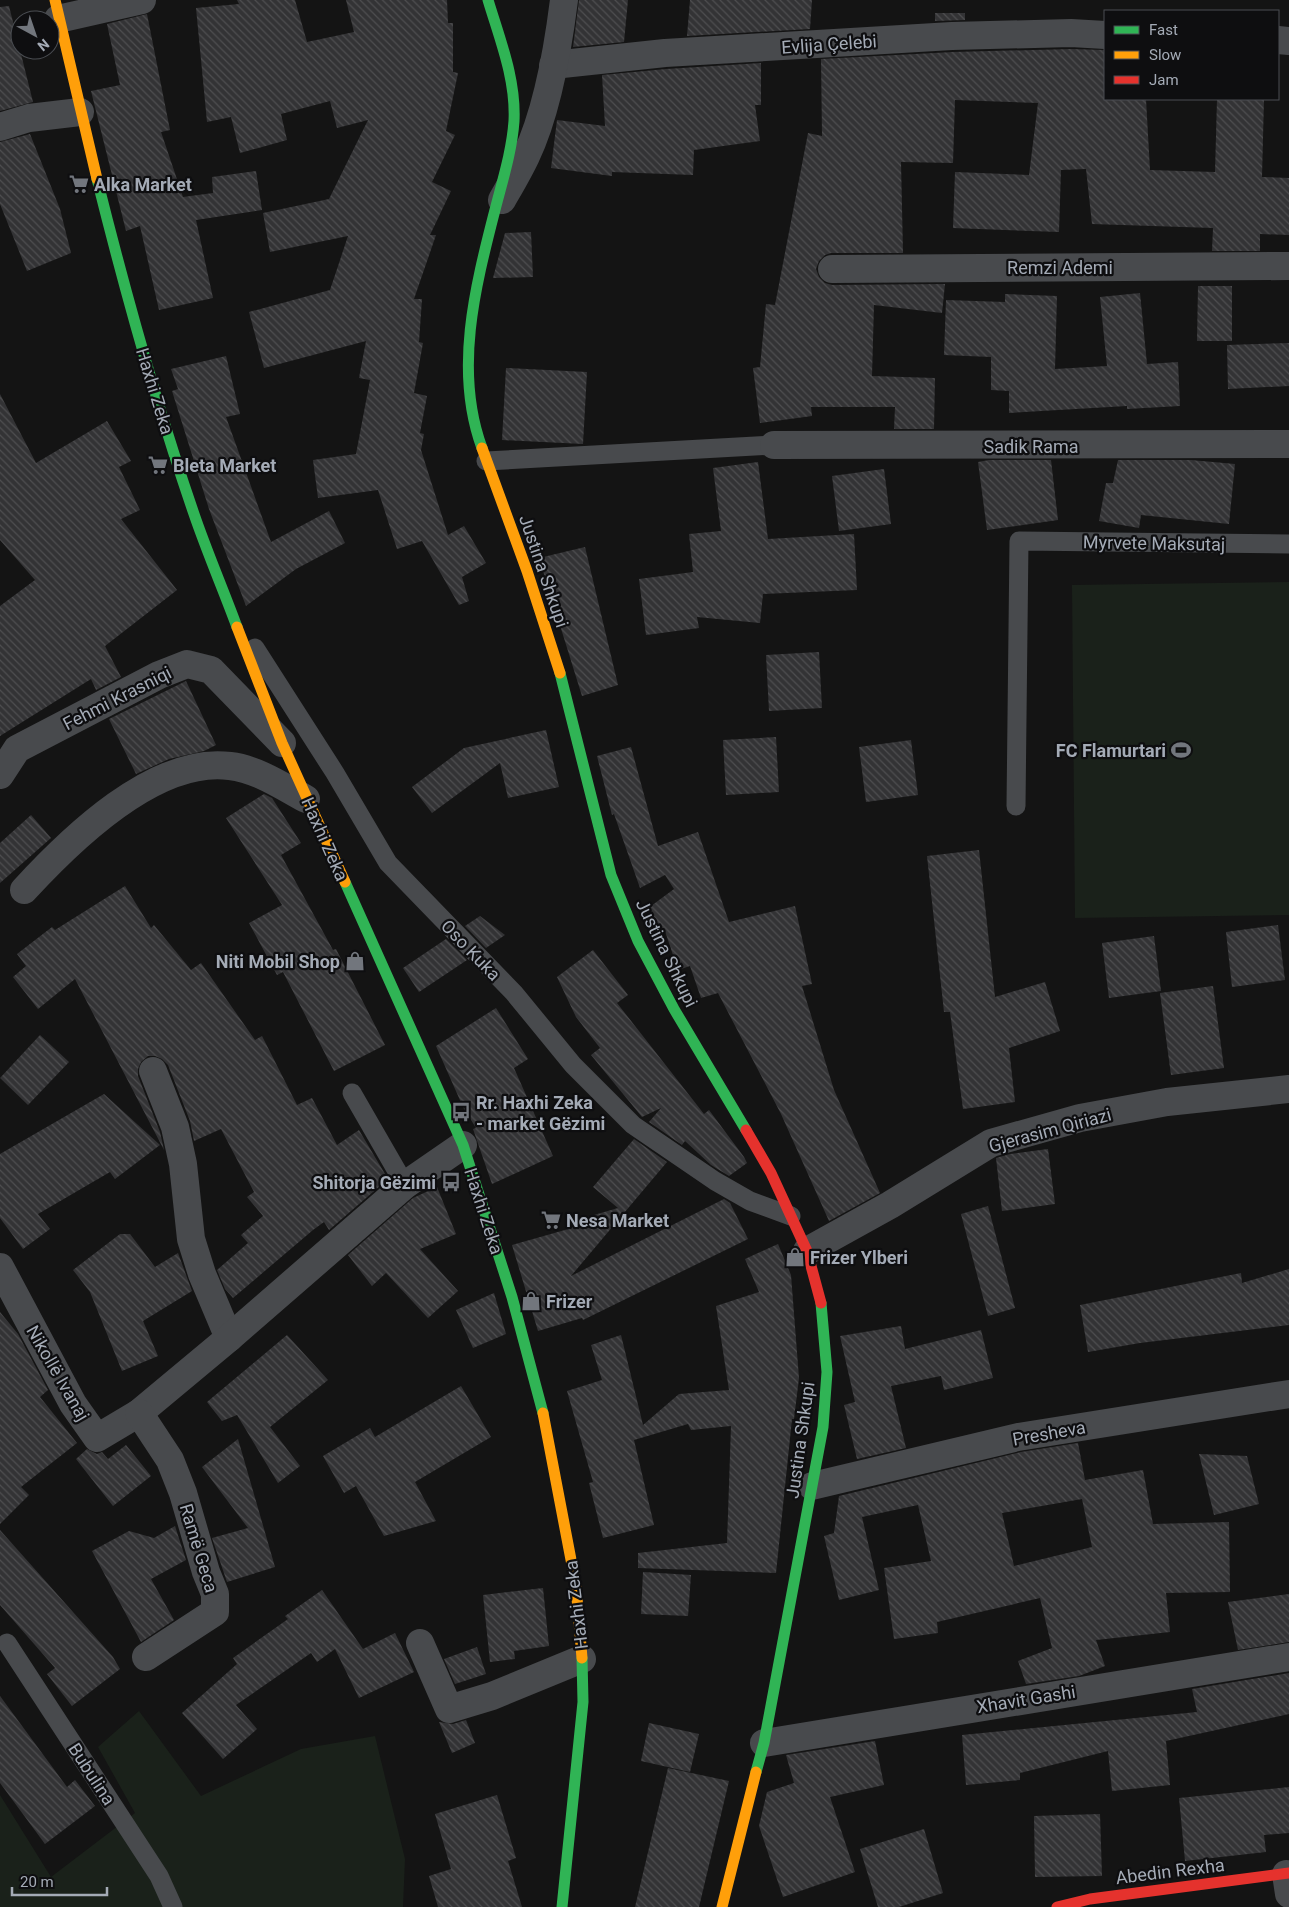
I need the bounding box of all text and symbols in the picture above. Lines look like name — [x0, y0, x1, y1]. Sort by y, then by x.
north arrow — [10, 10, 60, 60]
legend — [1104, 10, 1279, 100]
text: Fast — [1149, 21, 1178, 39]
street label: Evlija Çelebi — [781, 30, 877, 58]
text: N — [34, 36, 52, 54]
text: Slow — [1149, 46, 1181, 64]
text: Jam — [1149, 71, 1179, 89]
supermarket icon: Alka Market — [68, 173, 90, 195]
place label: Alka Market — [94, 174, 192, 195]
street label: Remzi Ademi — [1007, 257, 1113, 278]
street label: Haxhi Zeka — [132, 345, 178, 437]
street label: Sadik Rama — [983, 436, 1079, 457]
supermarket icon: Bleta Market — [147, 454, 169, 476]
place label: Bleta Market — [173, 455, 276, 476]
street label: Justina Shkupi — [515, 512, 573, 630]
street label: Myrvete Maksutaj — [1083, 531, 1225, 555]
street label: Fehmi Krasniqi — [59, 662, 175, 734]
sports icon: FC Flamurtari — [1170, 739, 1192, 761]
place label: FC Flamurtari — [1056, 740, 1166, 761]
street label: Haxhi Zeka — [297, 794, 353, 884]
street label: Justina Shkupi — [632, 895, 702, 1011]
street label: Oso Kuka — [437, 915, 505, 985]
shop icon: Niti Mobil Shop — [344, 950, 366, 972]
place label: Niti Mobil Shop — [216, 951, 340, 972]
place label: Rr. Haxhi Zeka - market Gëzimi — [476, 1092, 605, 1134]
bus stop icon: Rr. Haxhi Zeka - market Gëzimi — [450, 1101, 472, 1123]
street label: Gjerasim Qiriazi — [986, 1104, 1114, 1156]
street label: Haxhi Zeka — [460, 1165, 508, 1257]
bus stop icon: Shitorja Gëzimi — [440, 1171, 462, 1193]
place label: Shitorja Gëzimi — [312, 1172, 436, 1193]
supermarket icon: Nesa Market — [540, 1209, 562, 1231]
place label: Nesa Market — [566, 1210, 669, 1231]
shop icon: Frizer Ylberi — [784, 1246, 806, 1268]
place label: Frizer Ylberi — [810, 1247, 908, 1268]
shop icon: Frizer — [520, 1290, 542, 1312]
place label: Frizer — [546, 1291, 593, 1312]
street label: Nikollë Ivanaj — [22, 1322, 94, 1424]
street label: Justina Shkupi — [781, 1380, 819, 1500]
street label: Presheva — [1011, 1416, 1087, 1450]
street label: Ramë Geca — [176, 1501, 222, 1595]
street label: Haxhi Zeka — [560, 1559, 592, 1651]
street label: Xhavit Gashi — [975, 1681, 1077, 1717]
street label: Bubulina — [64, 1739, 120, 1809]
street label: Abedin Rexha — [1114, 1854, 1226, 1888]
scale bar — [12, 1864, 108, 1896]
text: 20 m — [20, 1873, 54, 1891]

